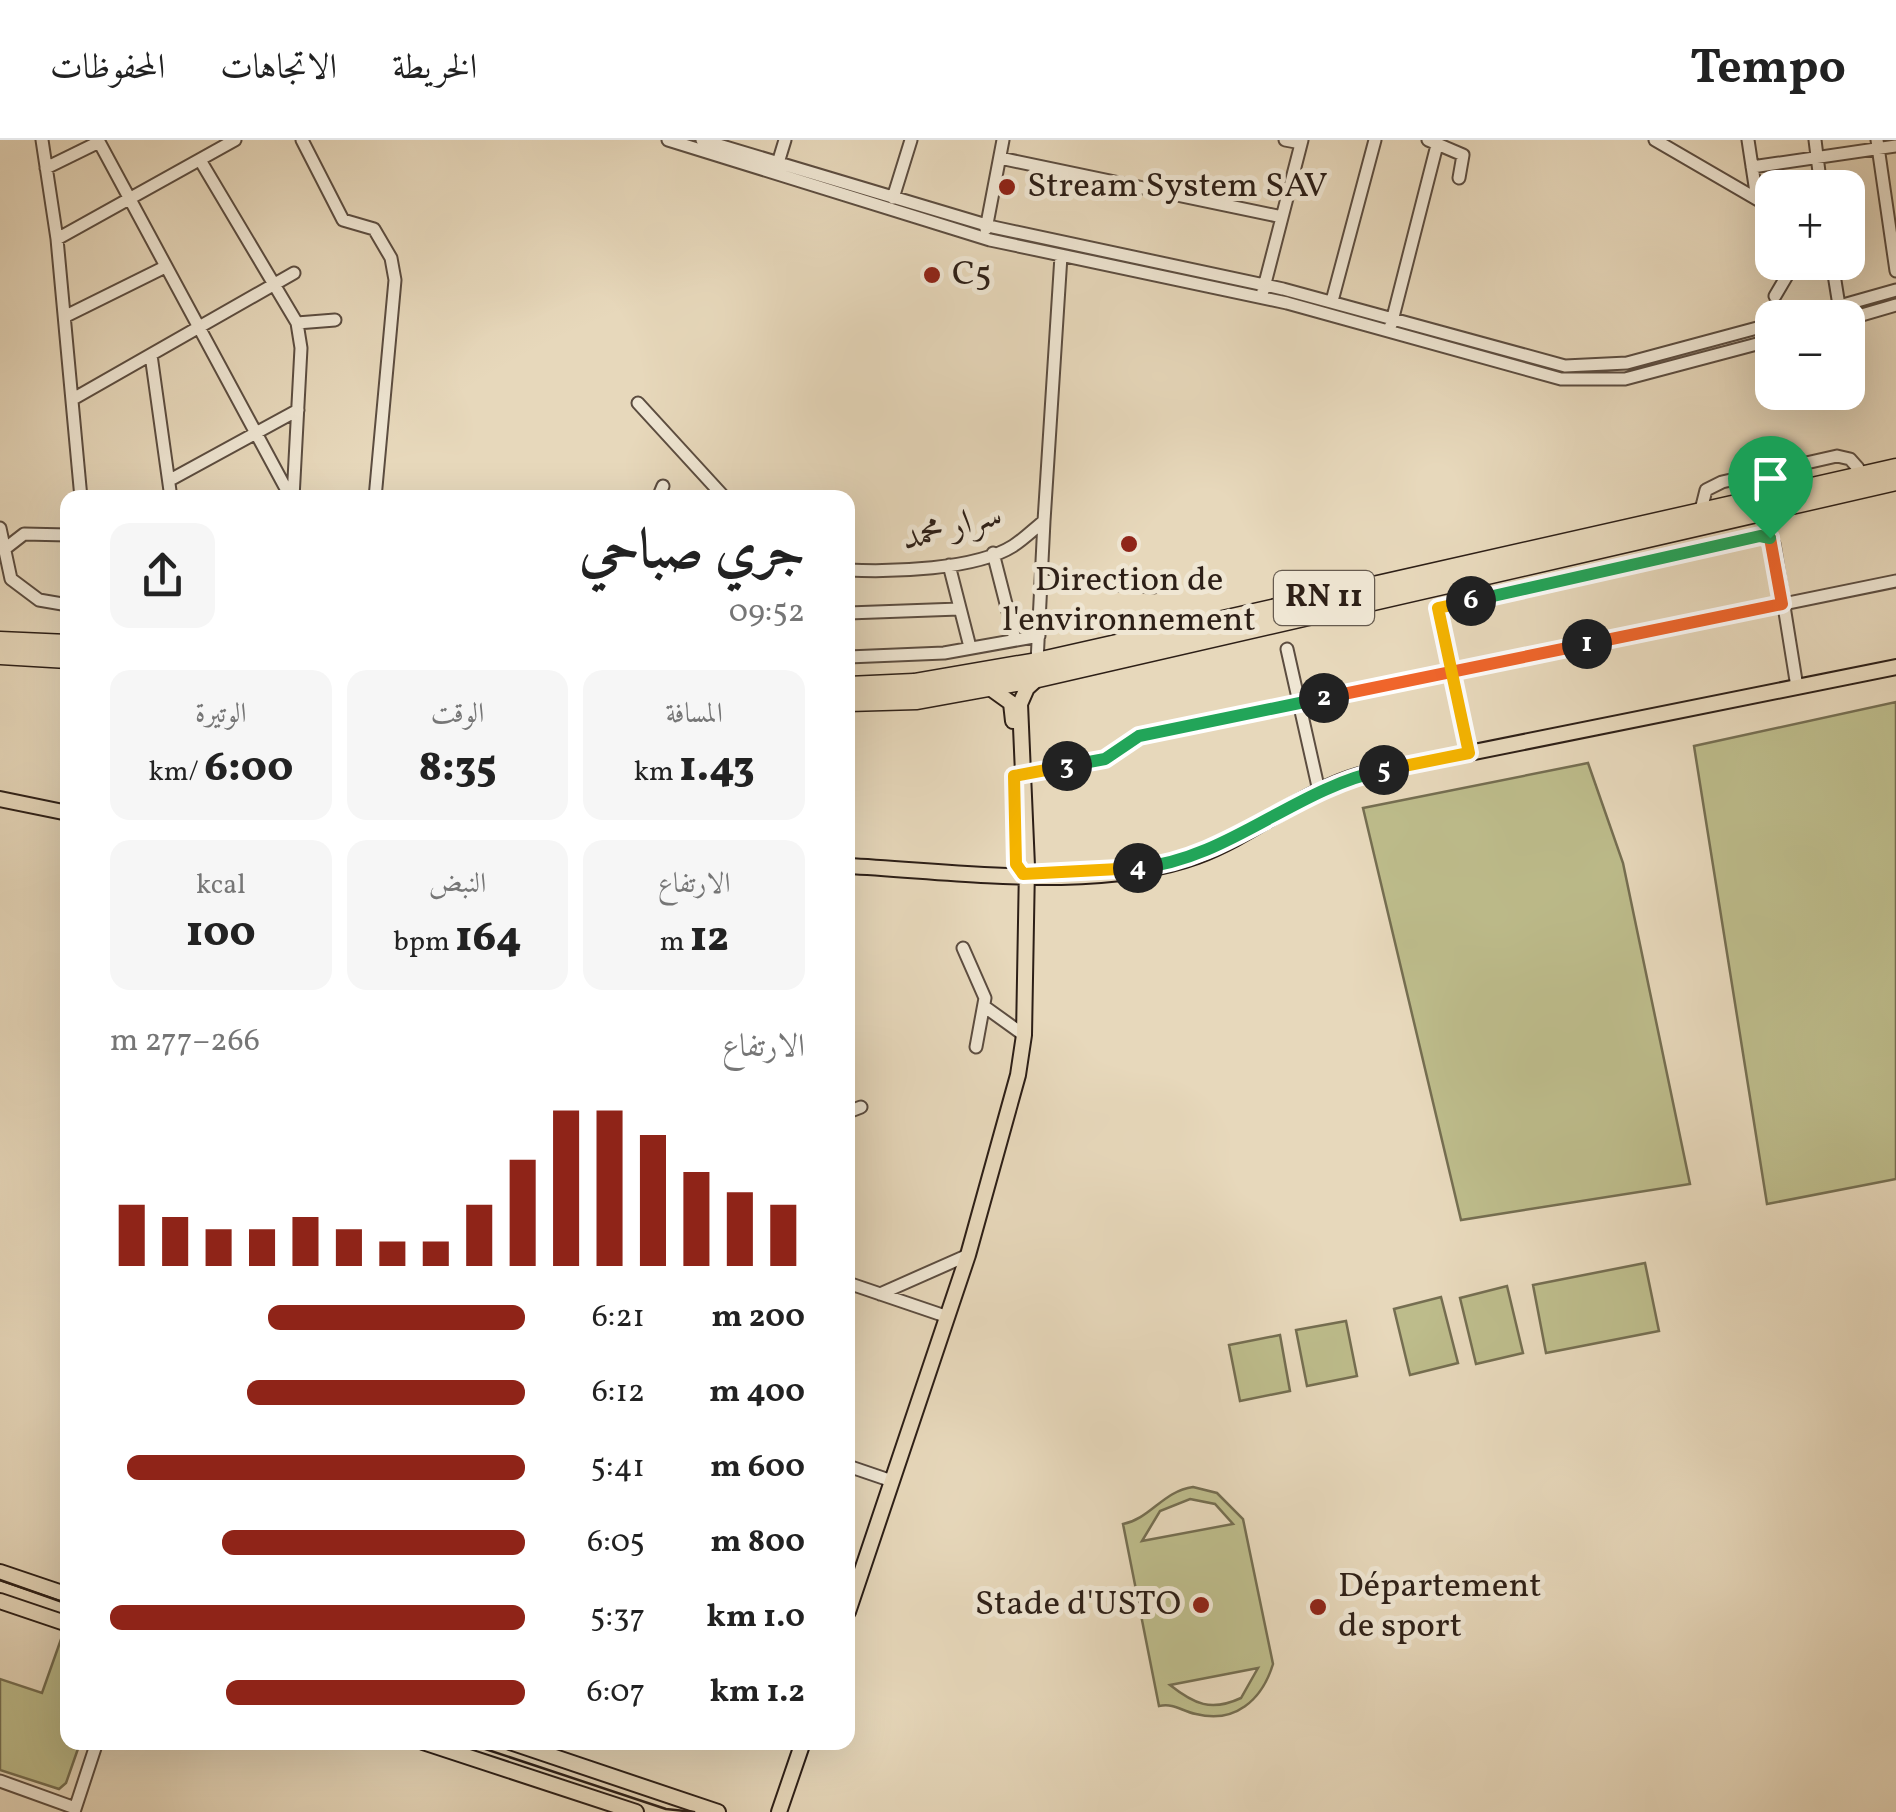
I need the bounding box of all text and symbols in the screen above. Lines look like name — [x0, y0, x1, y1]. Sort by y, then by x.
text: Tempo — [1690, 36, 1846, 103]
text: المحفوظات — [50, 45, 165, 93]
text: الاتجاهات — [220, 45, 337, 93]
text: الخريطة — [392, 45, 477, 93]
place label: Stream System SAV — [1027, 163, 1328, 211]
map controls — [1755, 170, 1865, 410]
button: + — [1755, 170, 1865, 280]
marker: Stream System SAV — [996, 176, 1018, 198]
place label: C5 — [952, 251, 992, 299]
marker: C5 — [921, 264, 943, 286]
button: − — [1755, 300, 1865, 410]
pin — [1728, 436, 1813, 539]
icon: arrive — [1743, 451, 1798, 506]
street label: سرار محمد — [897, 492, 1007, 564]
text: جري صباحي — [579, 515, 805, 591]
button: share — [110, 523, 215, 628]
marker: Direction de l'environnement — [1118, 533, 1140, 555]
place label: Direction de l'environnement — [1002, 557, 1256, 645]
road number: RN 11 — [1274, 571, 1374, 625]
pin: 6 — [1446, 576, 1496, 626]
text: 6 — [1463, 581, 1479, 620]
text: 09:52 — [729, 591, 805, 635]
pin: 1 — [1562, 619, 1612, 669]
text: 1 — [1581, 624, 1593, 663]
pin: 2 — [1299, 673, 1349, 723]
text: 2 — [1317, 678, 1331, 717]
text: الوتيرة — [195, 695, 247, 734]
text: الوقت — [431, 695, 484, 734]
text: المسافة — [666, 695, 723, 734]
text: 6:00 — [204, 740, 293, 799]
text: 8:35 — [419, 740, 496, 799]
text: 1.43 — [679, 740, 755, 799]
pin: 3 — [1042, 741, 1092, 791]
pin: 5 — [1359, 745, 1409, 795]
text: 3 — [1060, 746, 1074, 785]
text: 5 — [1377, 750, 1391, 789]
text: /km — [148, 753, 204, 792]
text: km — [634, 753, 679, 792]
pin: 4 — [1113, 843, 1163, 893]
text: 4 — [1130, 848, 1146, 887]
text: النبض — [429, 865, 486, 904]
text: الارتفاع — [658, 865, 731, 904]
text: kcal — [196, 866, 246, 905]
text: 100 — [186, 905, 256, 964]
text: 164 — [455, 910, 521, 969]
text: 12 — [690, 910, 729, 969]
text: bpm — [394, 923, 455, 962]
text: m — [660, 923, 690, 962]
text: 266–277 m — [110, 1020, 260, 1064]
text: الارتفاع — [722, 1026, 805, 1070]
text: 6:21 — [592, 1296, 645, 1340]
text: 200 m — [711, 1296, 805, 1340]
text: 6:12 — [592, 1371, 645, 1415]
text: 400 m — [709, 1371, 805, 1415]
text: 5:41 — [591, 1446, 645, 1490]
text: 600 m — [710, 1446, 805, 1490]
text: 6:05 — [587, 1521, 645, 1565]
text: 800 m — [710, 1521, 805, 1565]
place label: Département de sport — [1338, 1563, 1542, 1651]
place label: Stade d'USTO — [975, 1581, 1181, 1629]
marker: Stade d'USTO — [1190, 1594, 1212, 1616]
text: 5:37 — [590, 1596, 645, 1640]
text: 1.0 km — [707, 1596, 805, 1640]
marker: Département de sport — [1307, 1596, 1329, 1618]
text: 6:07 — [587, 1671, 645, 1715]
text: 1.2 km — [710, 1671, 805, 1715]

